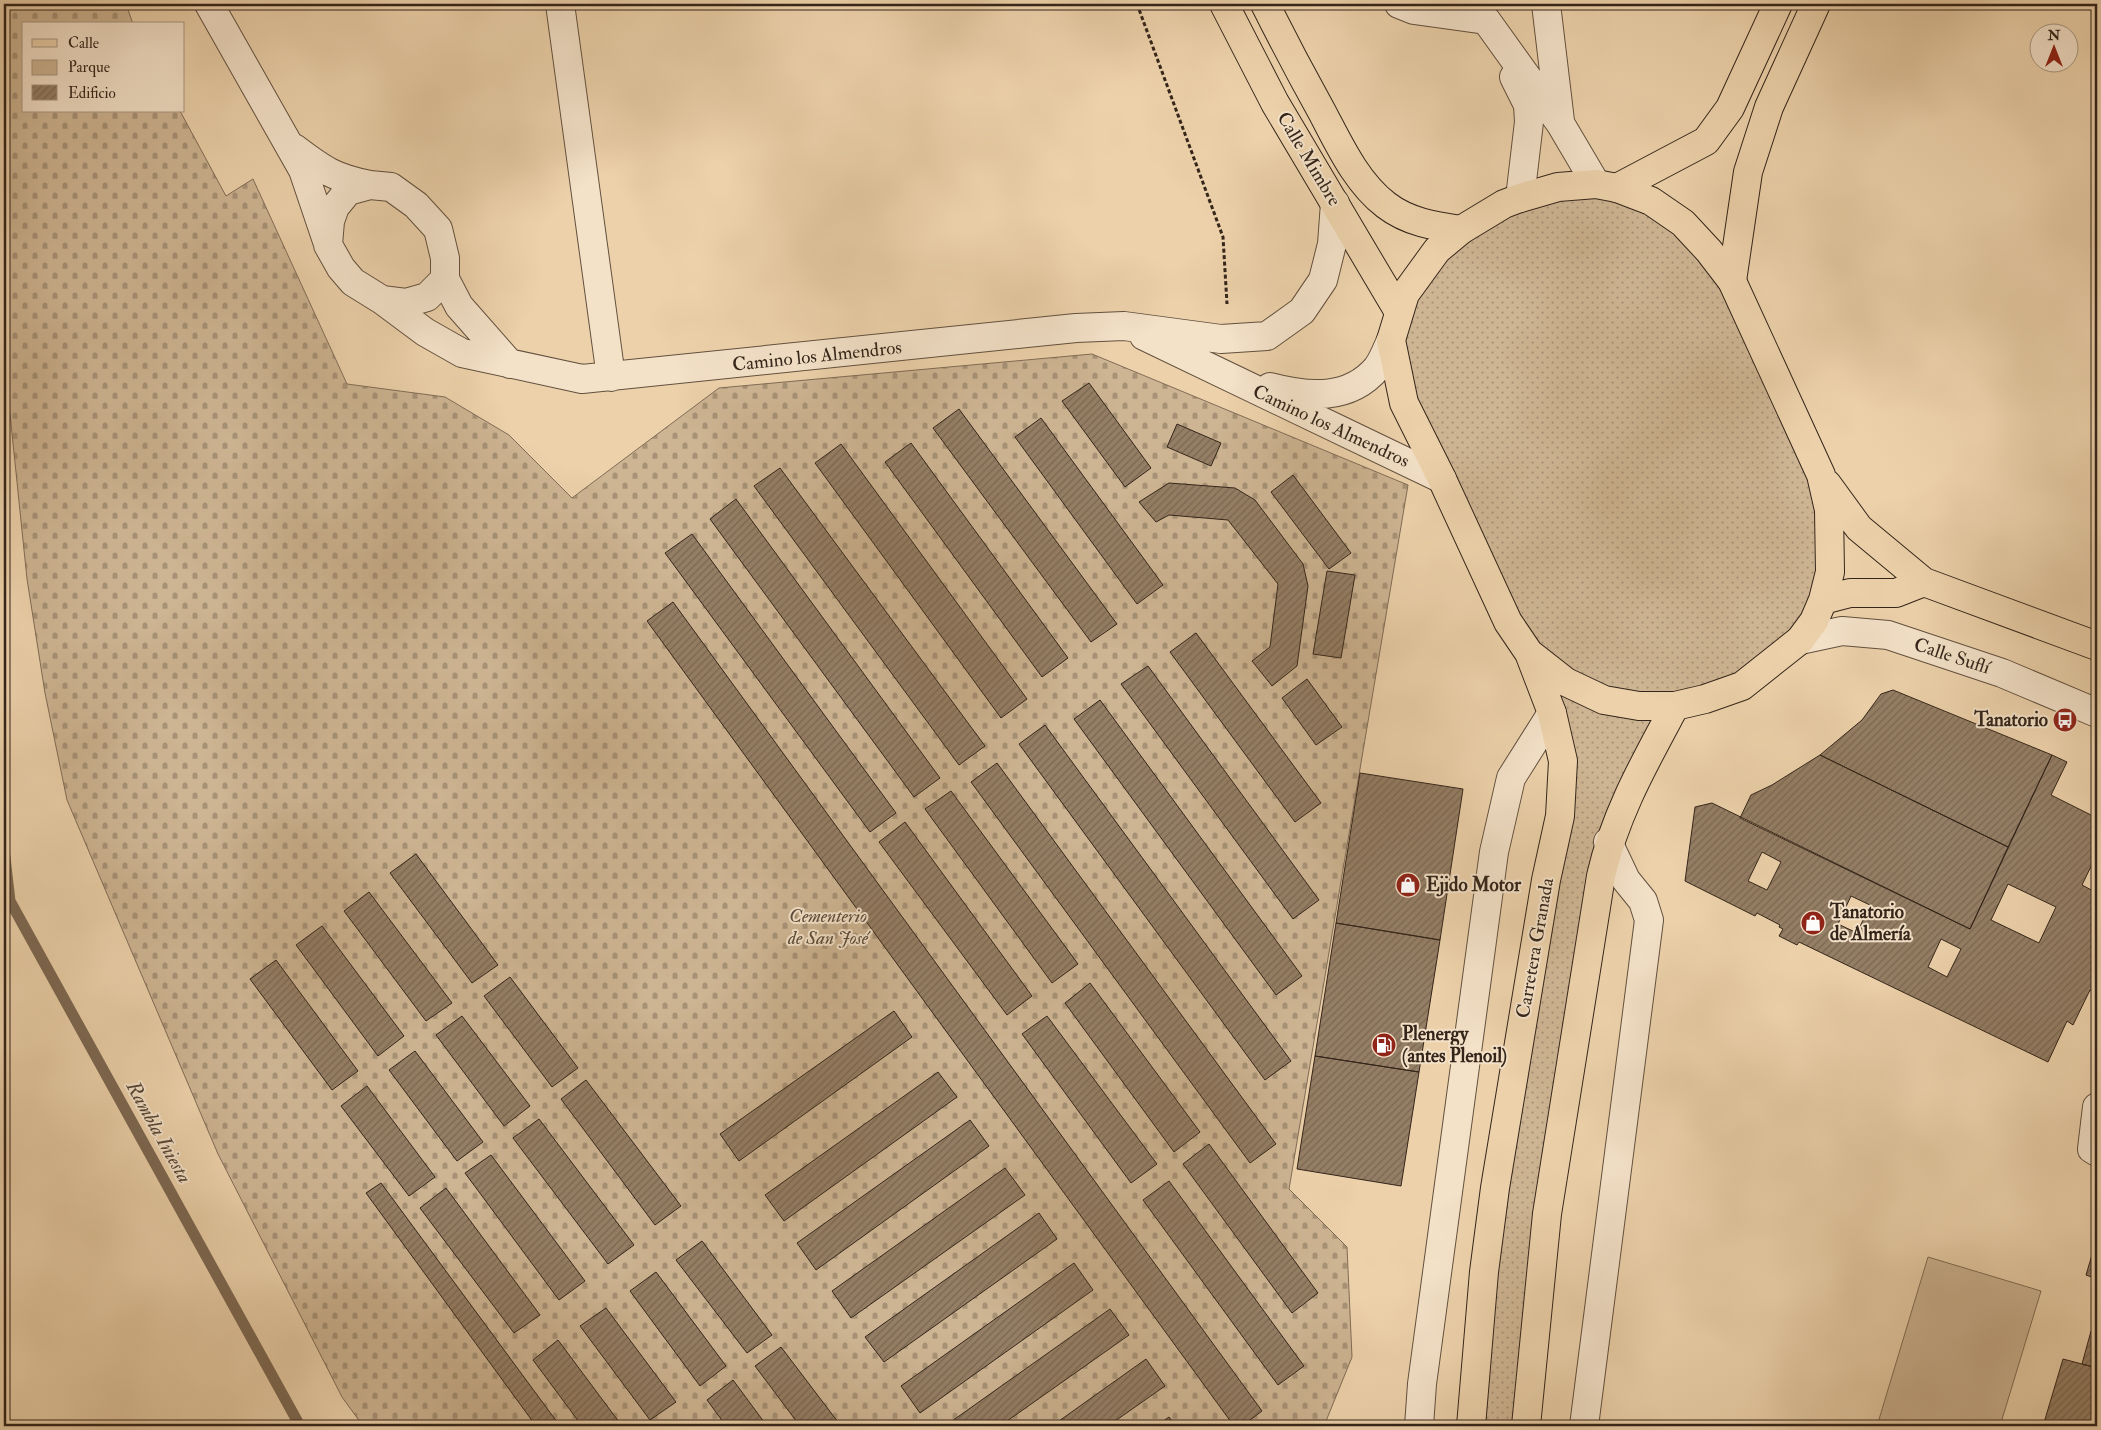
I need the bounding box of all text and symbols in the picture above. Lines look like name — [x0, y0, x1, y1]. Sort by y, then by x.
legend — [22, 22, 185, 112]
north arrow — [2028, 22, 2078, 72]
text: N — [2047, 27, 2061, 44]
text: Calle — [68, 34, 99, 53]
text: Parque — [68, 58, 110, 77]
text: Edificio — [68, 84, 116, 103]
street label: Calle Mimbre — [1272, 108, 1346, 210]
street label: Camino los Almendros — [731, 335, 903, 377]
street label: Camino los Almendros — [1249, 379, 1413, 473]
street label: Calle Suflí — [1911, 632, 1995, 680]
bus stop icon: Tanatorio — [2052, 707, 2078, 733]
place label: Tanatorio — [1973, 708, 2048, 732]
shop icon: Ejido Motor — [1395, 872, 1421, 898]
place label: Ejido Motor — [1426, 873, 1522, 897]
street label: Carretera Granada — [1511, 876, 1559, 1020]
place label: Tanatorio de Almería — [1829, 900, 1912, 946]
park label: Cementerio de San José — [787, 904, 872, 950]
shop icon: Tanatorio de Almería — [1800, 910, 1826, 936]
place label: Plenergy (antes Plenoil) — [1402, 1022, 1507, 1068]
fuel station icon: Plenergy (antes Plenoil) — [1371, 1032, 1397, 1058]
water label: Rambla Iniesta — [120, 1076, 197, 1187]

